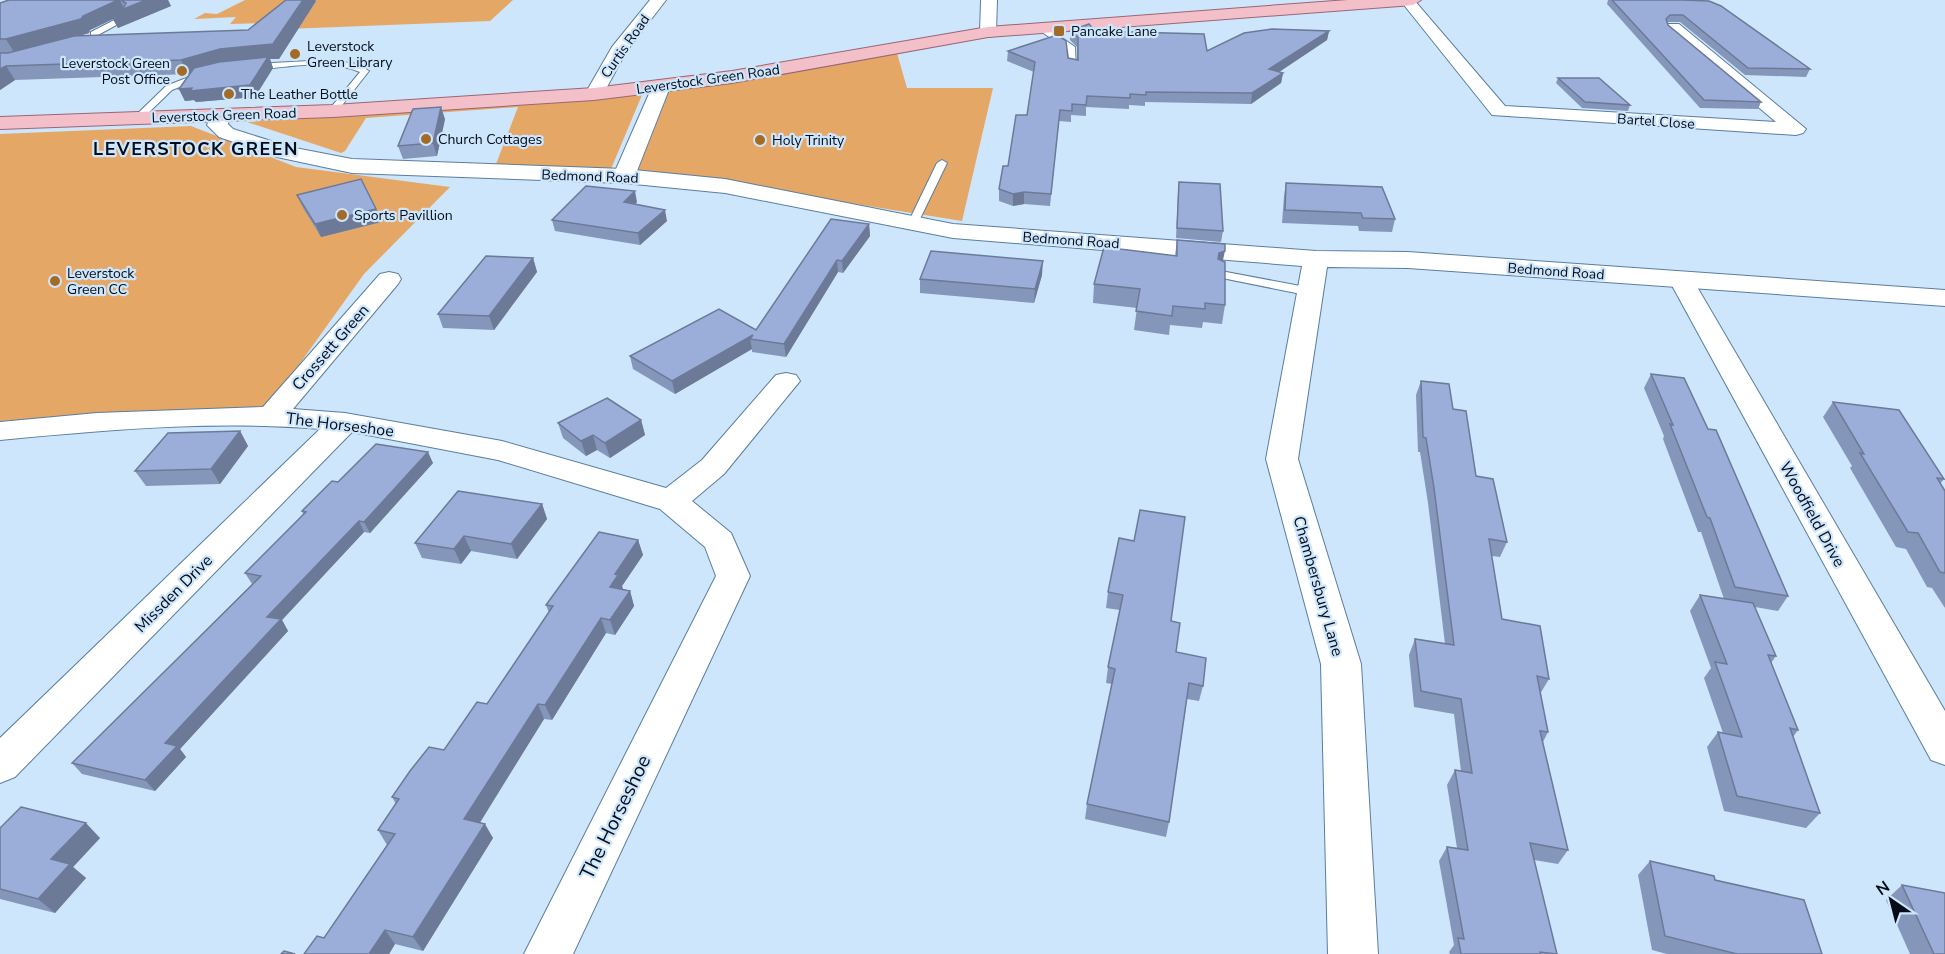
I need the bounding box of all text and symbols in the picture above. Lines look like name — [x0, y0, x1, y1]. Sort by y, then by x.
street label: Curtis Road — [597, 11, 654, 82]
place label: Pancake Lane — [1071, 22, 1157, 41]
marker: Pancake Lane — [1052, 24, 1066, 38]
place label: Leverstock Green Library — [307, 37, 393, 72]
marker: Leverstock Green Library — [288, 47, 302, 61]
place label: Leverstock Green Post Office — [61, 54, 170, 89]
street label: Leverstock Green Road — [635, 60, 781, 99]
marker: Leverstock Green Post Office — [175, 64, 189, 78]
place label: The Leather Bottle — [241, 85, 358, 104]
marker: The Leather Bottle — [222, 87, 236, 101]
street label: Leverstock Green Road — [151, 103, 297, 128]
street label: Bartel Close — [1617, 109, 1695, 134]
place label: Church Cottages — [438, 130, 543, 149]
place label: Holy Trinity — [772, 131, 845, 150]
marker: Church Cottages — [419, 132, 433, 146]
marker: Holy Trinity — [753, 133, 767, 147]
district label: LEVERSTOCK GREEN — [93, 137, 299, 161]
street label: Bedmond Road — [541, 165, 639, 188]
place label: Sports Pavillion — [354, 206, 453, 225]
marker: Sports Pavillion — [335, 208, 349, 222]
street label: Bedmond Road — [1022, 228, 1120, 253]
street label: Bedmond Road — [1507, 259, 1605, 284]
place label: Leverstock Green CC — [67, 264, 135, 299]
marker: Leverstock Green CC — [48, 274, 62, 288]
street label: Crossett Green — [287, 300, 374, 395]
street label: The Horseshoe — [285, 407, 395, 443]
street label: Woodfield Drive — [1774, 458, 1850, 571]
street label: Chambersbury Lane — [1288, 514, 1349, 659]
street label: Missden Drive — [130, 550, 217, 637]
street label: The Horseshoe — [574, 750, 657, 884]
north arrow — [1861, 870, 1921, 930]
text: N — [1872, 876, 1894, 901]

